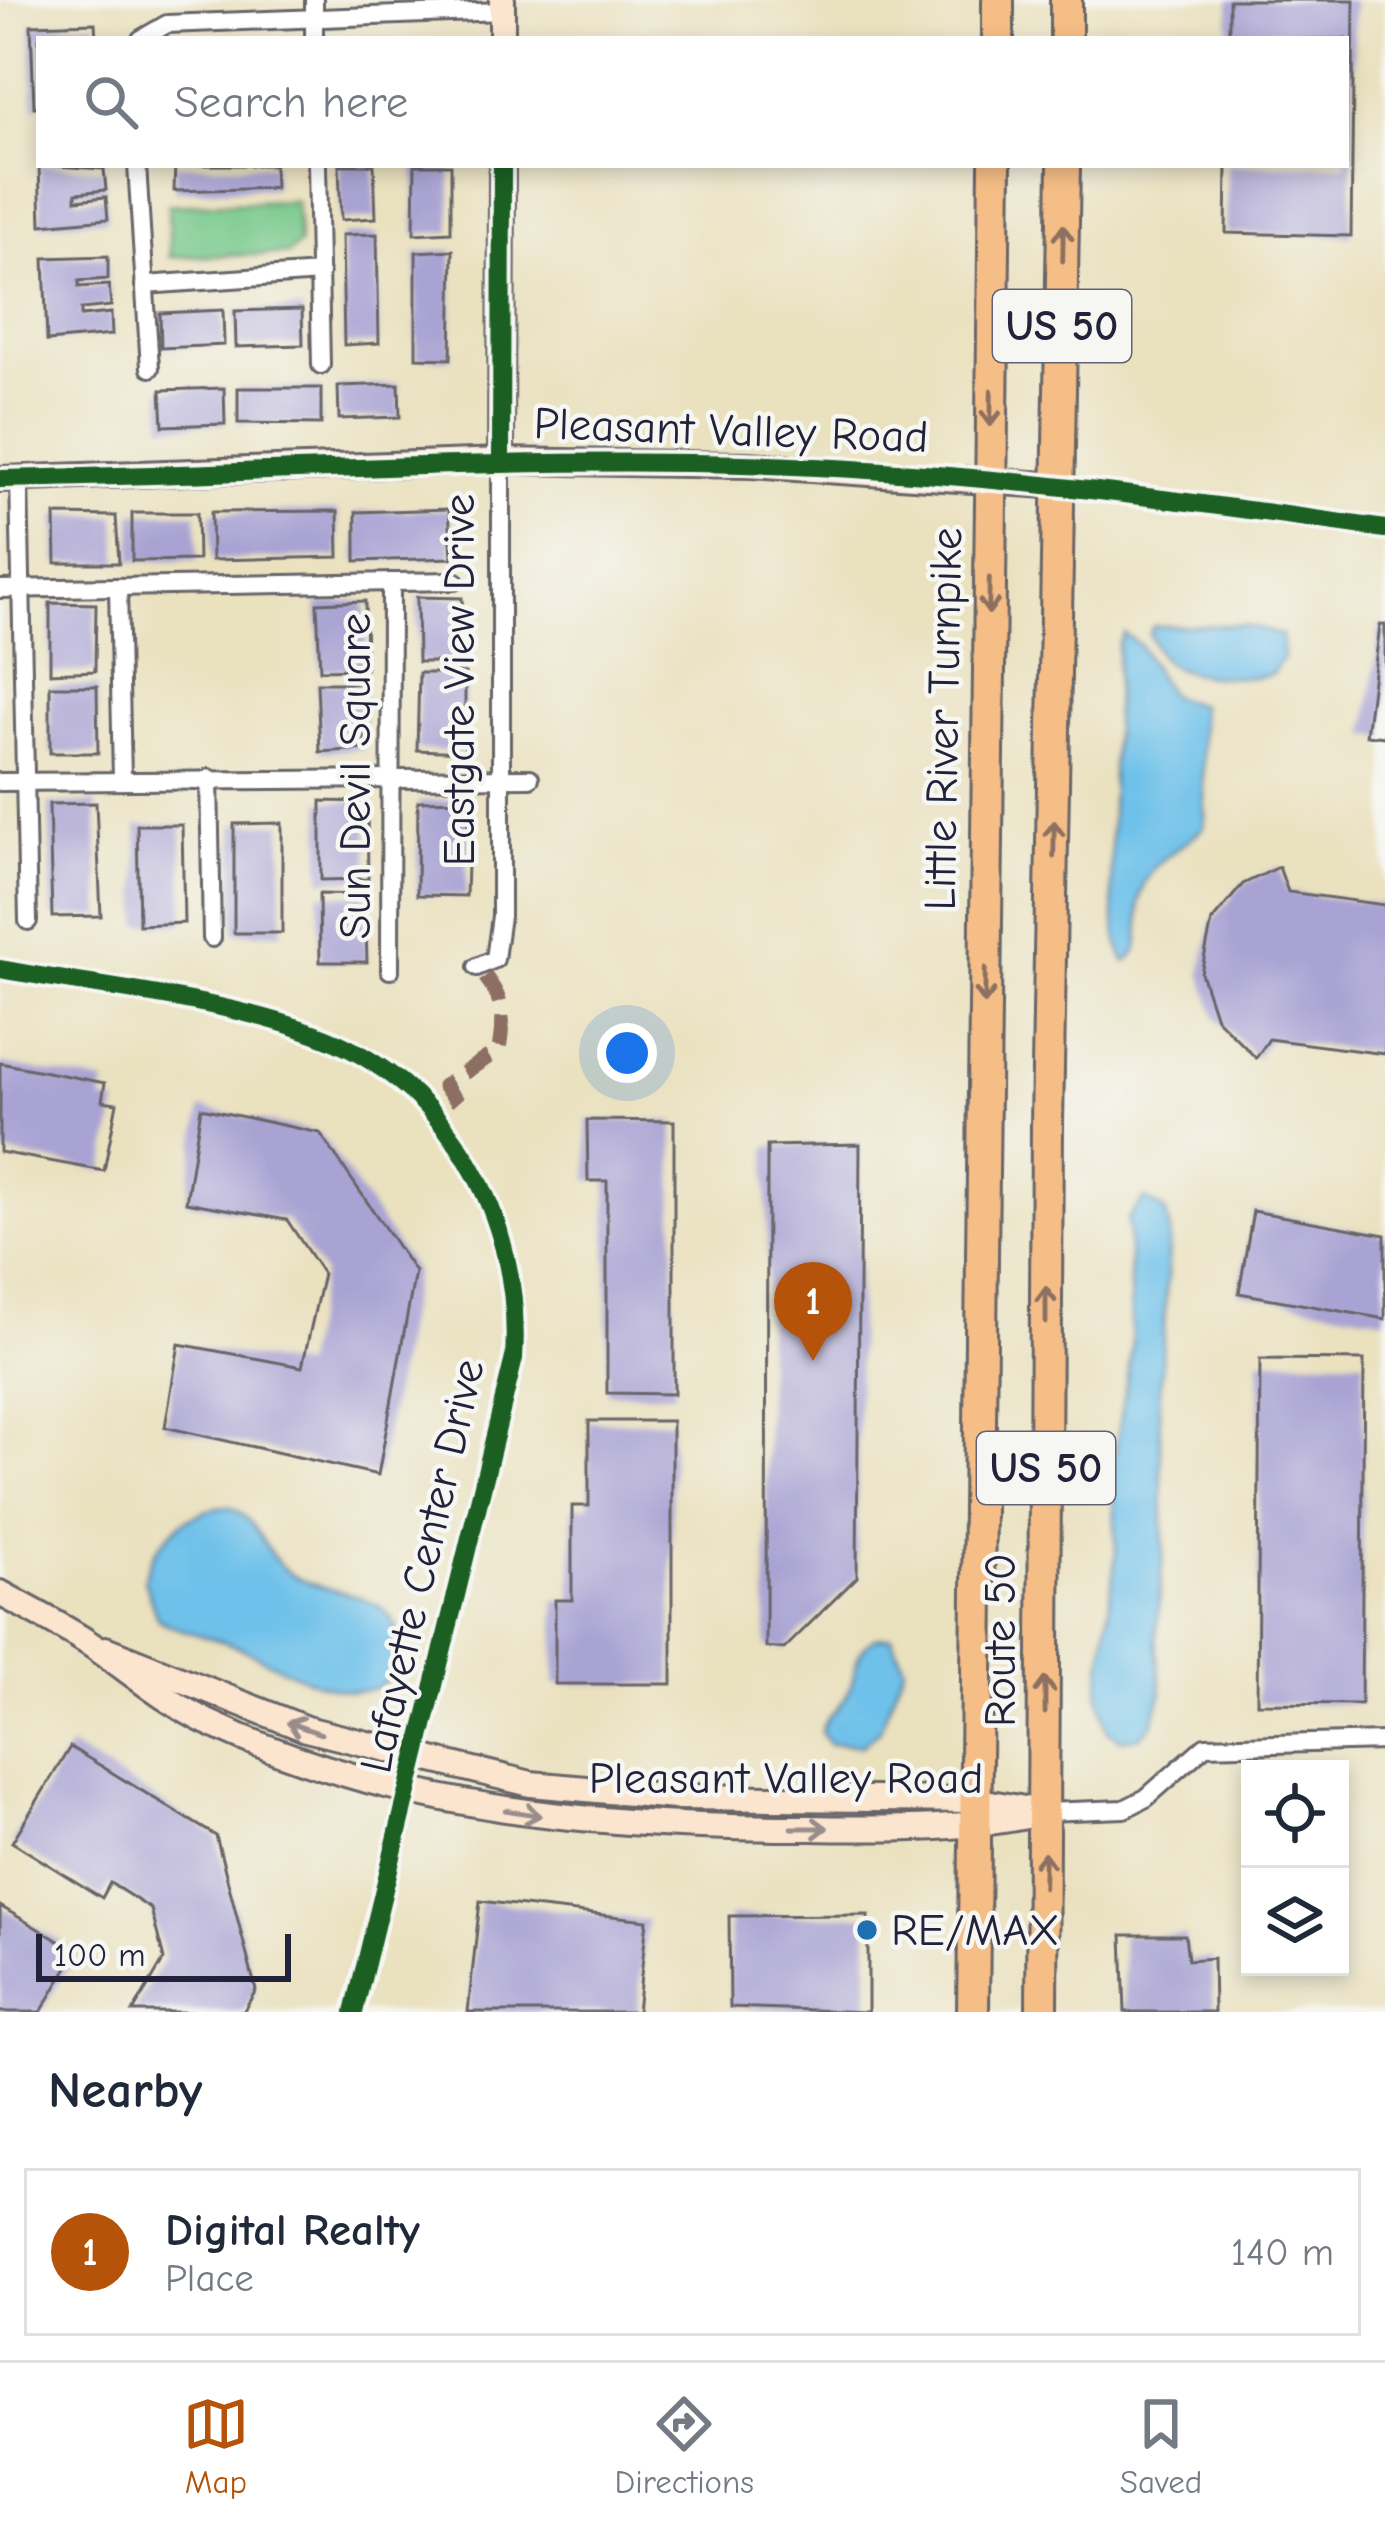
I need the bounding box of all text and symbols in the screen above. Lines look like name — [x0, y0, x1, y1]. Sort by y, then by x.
search box — [36, 36, 1349, 168]
icon: search — [78, 69, 144, 135]
text: Search here — [174, 76, 408, 128]
one-way arrow — [1052, 224, 1075, 263]
road number: US 50 — [993, 290, 1131, 362]
one-way arrow — [980, 388, 1002, 427]
street label: Pleasant Valley Road — [533, 397, 929, 463]
street label: Eastgate View Drive — [433, 494, 485, 866]
street label: Little River Turnpike — [914, 527, 972, 911]
one-way arrow — [978, 576, 1000, 615]
street label: Sun Devil Square — [329, 613, 381, 939]
one-way arrow — [1043, 820, 1066, 859]
one-way arrow — [974, 966, 996, 1005]
your location — [597, 1023, 657, 1083]
pin: 1 — [774, 1262, 852, 1361]
one-way arrow — [1035, 1286, 1057, 1325]
street label: Lafayette Center Drive — [349, 1354, 495, 1778]
road number: US 50 — [977, 1432, 1115, 1504]
street label: Route 50 — [974, 1553, 1026, 1727]
one-way arrow — [1034, 1676, 1056, 1715]
one-way arrow — [286, 1716, 323, 1737]
street label: Pleasant Valley Road — [589, 1752, 983, 1804]
map controls — [1241, 1760, 1349, 1976]
button: locate — [1241, 1760, 1349, 1868]
one-way arrow — [503, 1802, 542, 1825]
one-way arrow — [790, 1817, 829, 1839]
one-way arrow — [1033, 1851, 1055, 1890]
button: layers — [1241, 1868, 1349, 1976]
place label: RE/MAX — [891, 1904, 1059, 1956]
marker: RE/MAX — [854, 1917, 880, 1943]
scale bar — [36, 1928, 291, 1981]
text: 100 m — [54, 1936, 146, 1974]
text: Nearby — [48, 2061, 202, 2120]
text: Digital Realty — [165, 2204, 420, 2256]
text: 1 — [82, 2230, 98, 2275]
text: 140 m — [1231, 2230, 1334, 2275]
text: Place — [165, 2256, 254, 2301]
tab: Map — [183, 2391, 249, 2501]
tab: Directions — [615, 2391, 754, 2501]
tab: Saved — [1120, 2391, 1202, 2501]

